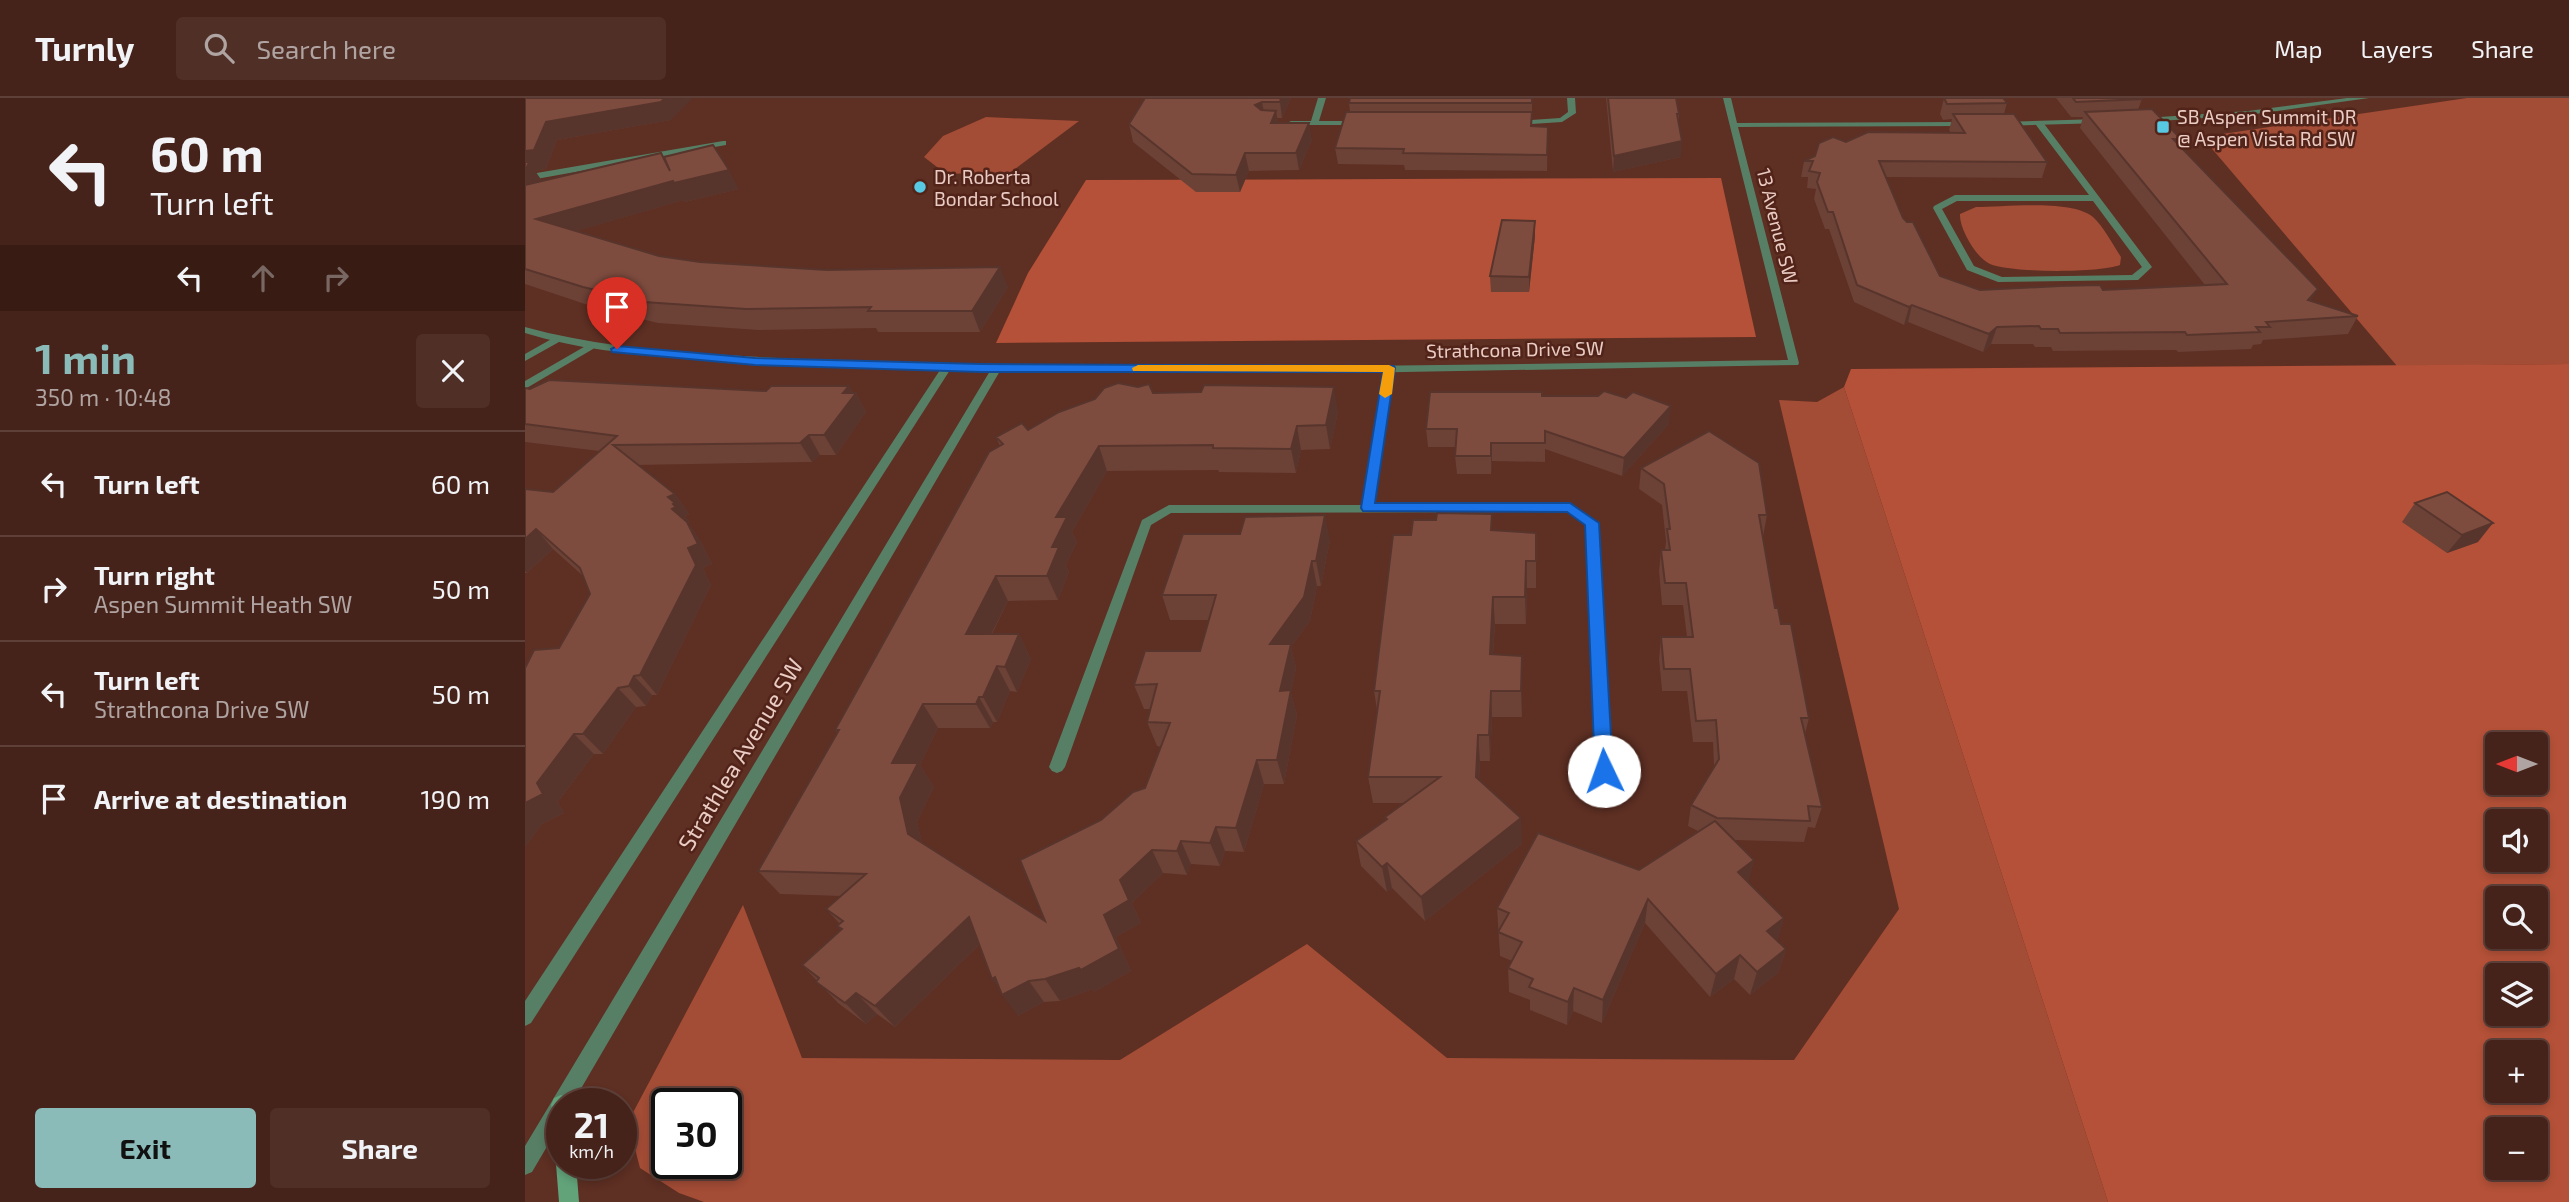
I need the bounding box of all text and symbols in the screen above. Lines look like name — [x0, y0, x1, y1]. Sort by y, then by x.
search box — [176, 17, 666, 80]
text: Turnly — [35, 28, 134, 68]
icon: search — [200, 29, 238, 67]
text: Search here — [256, 33, 396, 64]
text: Map — [2274, 34, 2322, 63]
text: Layers — [2360, 34, 2433, 63]
text: Share — [2471, 34, 2534, 63]
place label: SB Aspen Summit DR @ Aspen Vista Rd SW — [2177, 105, 2357, 150]
marker: SB Aspen Summit DR @ Aspen Vista Rd SW — [2155, 119, 2171, 135]
text: 60 m — [150, 123, 264, 182]
icon: left — [35, 126, 126, 217]
place label: Dr. Roberta Bondar School — [934, 165, 1059, 210]
street label: 13 Avenue SW — [1753, 166, 1803, 286]
marker: Dr. Roberta Bondar School — [912, 179, 928, 195]
text: Turn left — [150, 183, 274, 221]
icon: left — [171, 259, 209, 297]
icon: ahead — [244, 259, 282, 297]
icon: right — [317, 259, 355, 297]
pin — [587, 277, 647, 349]
icon: arrive — [598, 288, 636, 326]
text: 1 min — [35, 332, 136, 382]
button: close — [416, 334, 490, 408]
street label: Strathcona Drive SW — [1426, 336, 1604, 362]
text: 350 m · 10:48 — [35, 383, 172, 411]
icon: left — [35, 465, 73, 503]
text: Turn left — [94, 468, 200, 499]
text: 60 m — [431, 468, 490, 499]
text: Turn right — [94, 559, 215, 590]
icon: right — [35, 570, 73, 608]
text: 50 m — [432, 573, 490, 604]
text: Aspen Summit Heath SW — [94, 590, 352, 618]
street label: Strathlea Avenue SW — [672, 653, 808, 855]
text: Turn left — [94, 664, 200, 695]
icon: left — [35, 675, 73, 713]
text: 50 m — [432, 678, 490, 709]
text: Strathcona Drive SW — [94, 695, 309, 723]
north arrow — [2485, 732, 2548, 794]
map controls — [2485, 732, 2548, 1180]
position arrow — [1567, 734, 1641, 808]
icon: arrive — [35, 780, 73, 818]
text: Arrive at destination — [94, 783, 347, 814]
text: 190 m — [421, 783, 490, 814]
button: sound — [2485, 809, 2548, 872]
button: search — [2485, 886, 2548, 949]
button: layers — [2485, 963, 2548, 1026]
button: + — [2485, 1040, 2548, 1103]
speed limit sign: 30 — [651, 1088, 742, 1179]
text: 21 — [574, 1103, 609, 1145]
button: Exit — [35, 1108, 256, 1188]
button: Share — [270, 1108, 490, 1188]
button: − — [2485, 1117, 2548, 1180]
text: km/h — [569, 1140, 614, 1162]

